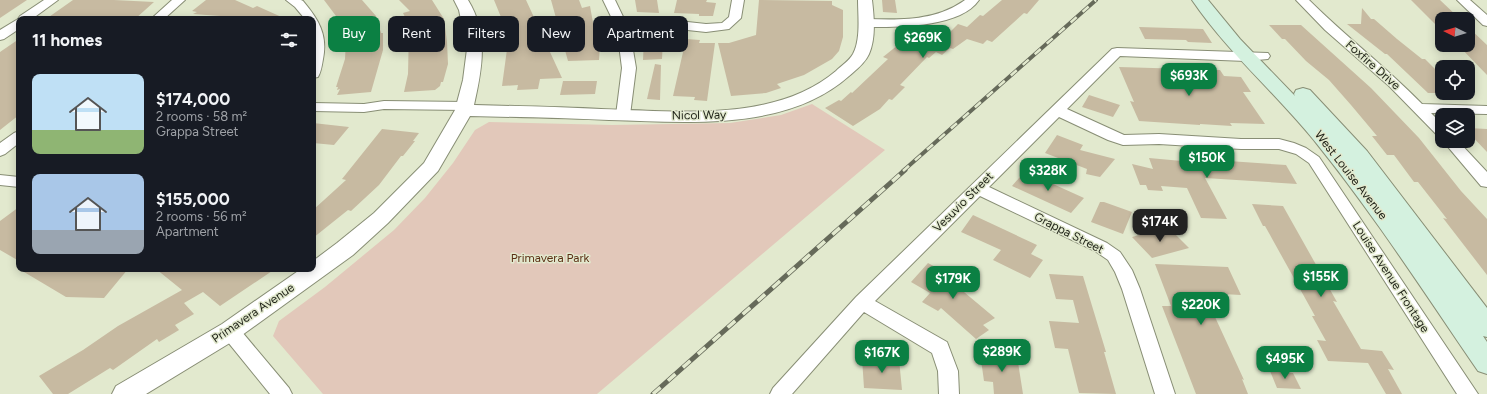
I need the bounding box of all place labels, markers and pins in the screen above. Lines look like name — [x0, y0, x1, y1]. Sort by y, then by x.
pin: $269K — [895, 25, 951, 59]
pin: $693K — [1161, 63, 1217, 97]
pin: $150K — [1179, 145, 1235, 179]
pin: $328K — [1020, 158, 1076, 192]
pin: $174K — [1132, 209, 1188, 243]
pin: $155K — [1293, 264, 1349, 298]
pin: $179K — [925, 266, 981, 300]
pin: $220K — [1173, 292, 1229, 326]
pin: $289K — [974, 339, 1030, 373]
pin: $167K — [854, 340, 910, 374]
pin: $495K — [1257, 346, 1313, 380]

